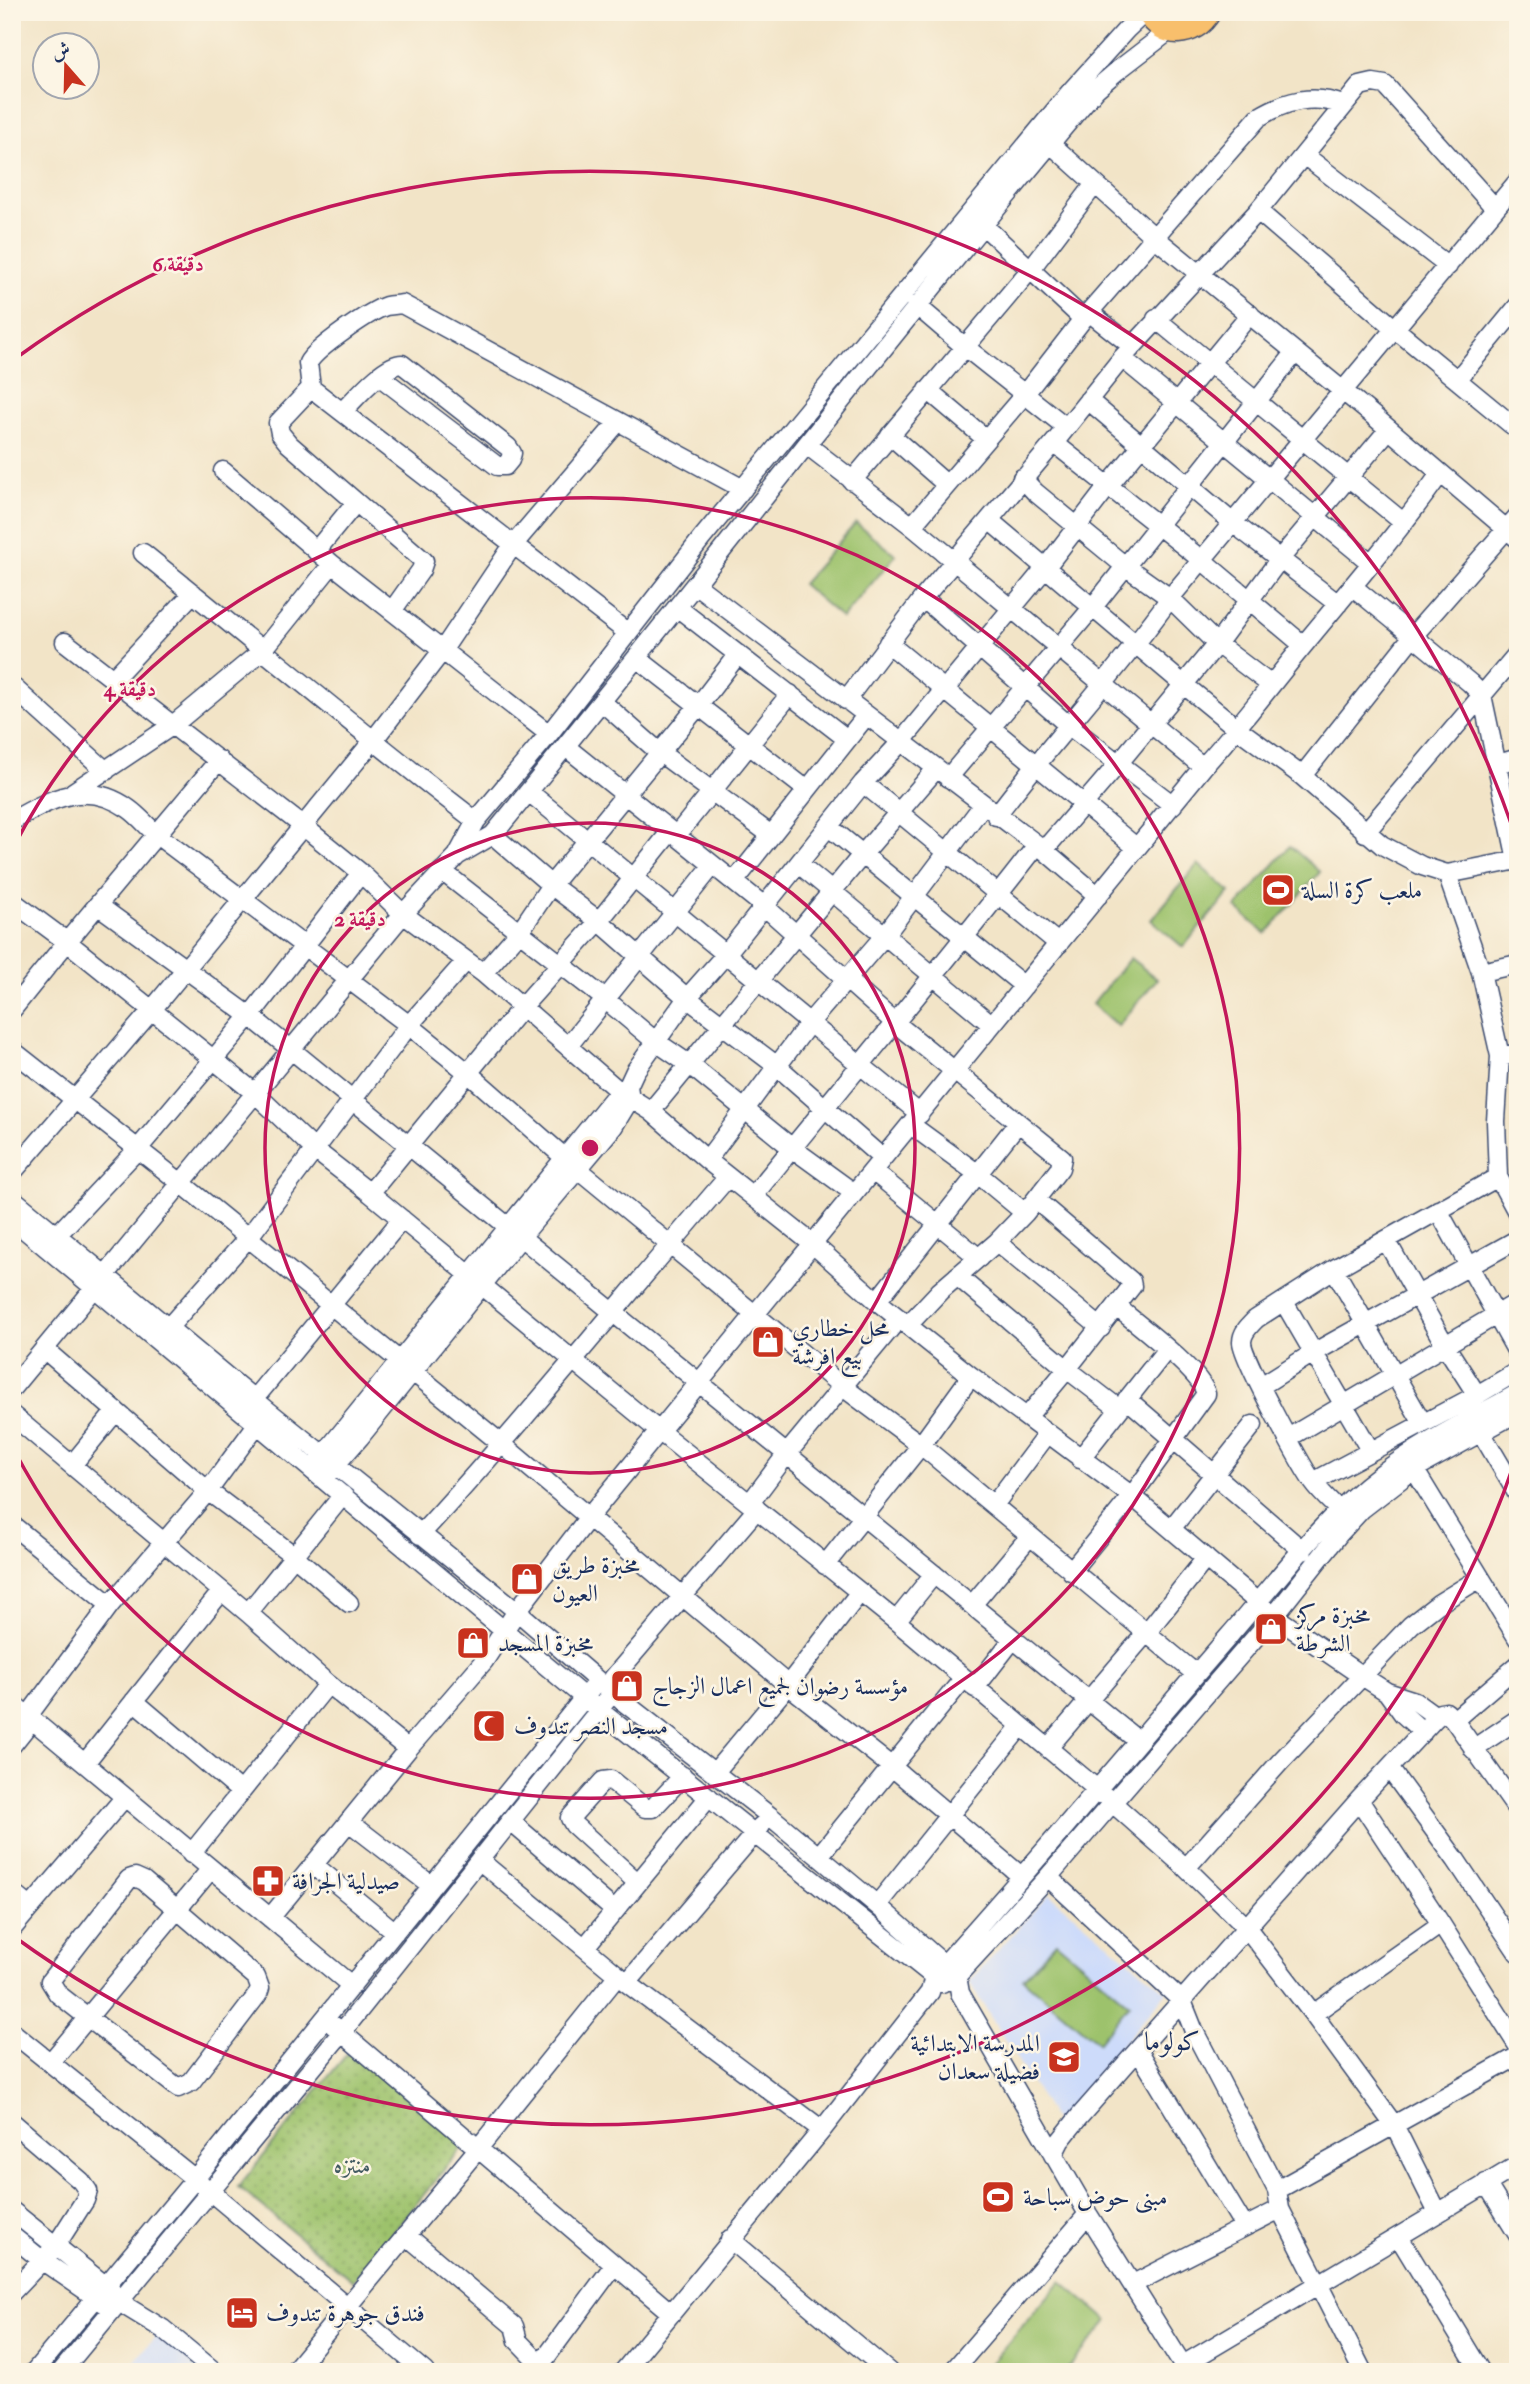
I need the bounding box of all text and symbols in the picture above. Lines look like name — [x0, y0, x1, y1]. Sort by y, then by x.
north arrow — [32, 32, 102, 102]
text: ش — [48, 36, 73, 65]
text: 6 دقيقة — [152, 251, 204, 278]
text: 4 دقيقة — [103, 676, 156, 703]
sports icon: ملعب كرة السلة — [1259, 871, 1297, 909]
place label: ملعب كرة السلة — [1301, 875, 1422, 906]
text: 2 دقيقة — [334, 906, 386, 933]
centre of rings — [578, 1136, 602, 1160]
place label: محل خطاري بيع افرشة — [792, 1313, 890, 1378]
shop icon: محل خطاري بيع افرشة — [749, 1323, 787, 1361]
place label: مخبزة طريق العيون — [552, 1550, 640, 1609]
shop icon: مخبزة طريق العيون — [508, 1560, 546, 1598]
place label: مخبزة مركز الشرطة — [1293, 1600, 1371, 1659]
shop icon: مخبزة مركز الشرطة — [1252, 1610, 1290, 1648]
shop icon: مخبزة المسجد — [454, 1624, 492, 1662]
place label: مخبزة المسجد — [498, 1628, 594, 1659]
shop icon: مؤسسة رضوان لجميع اعمال الزجاج — [608, 1667, 646, 1705]
place label: مؤسسة رضوان لجميع اعمال الزجاج — [652, 1671, 908, 1708]
mosque icon: مسجد النصر تندوف — [470, 1707, 508, 1745]
place label: مسجد النصر تندوف — [514, 1711, 668, 1742]
pharmacy icon: صيدلية الجرافة — [249, 1862, 287, 1900]
place label: صيدلية الجرافة — [292, 1866, 400, 1897]
district label: كولوما — [1144, 2026, 1200, 2058]
place label: المدرسة الابتدائية فضيلة سعدان — [910, 2028, 1040, 2087]
school or university icon: المدرسة الابتدائية فضيلة سعدان — [1045, 2038, 1083, 2076]
park label: منتزه — [333, 2150, 371, 2181]
sports icon: مبنى حوض سباحة — [979, 2178, 1017, 2216]
place label: مبنى حوض سباحة — [1023, 2182, 1167, 2214]
hotel icon: فندق جوهرة تندوف — [223, 2294, 261, 2332]
place label: فندق جوهرة تندوف — [266, 2298, 425, 2329]

